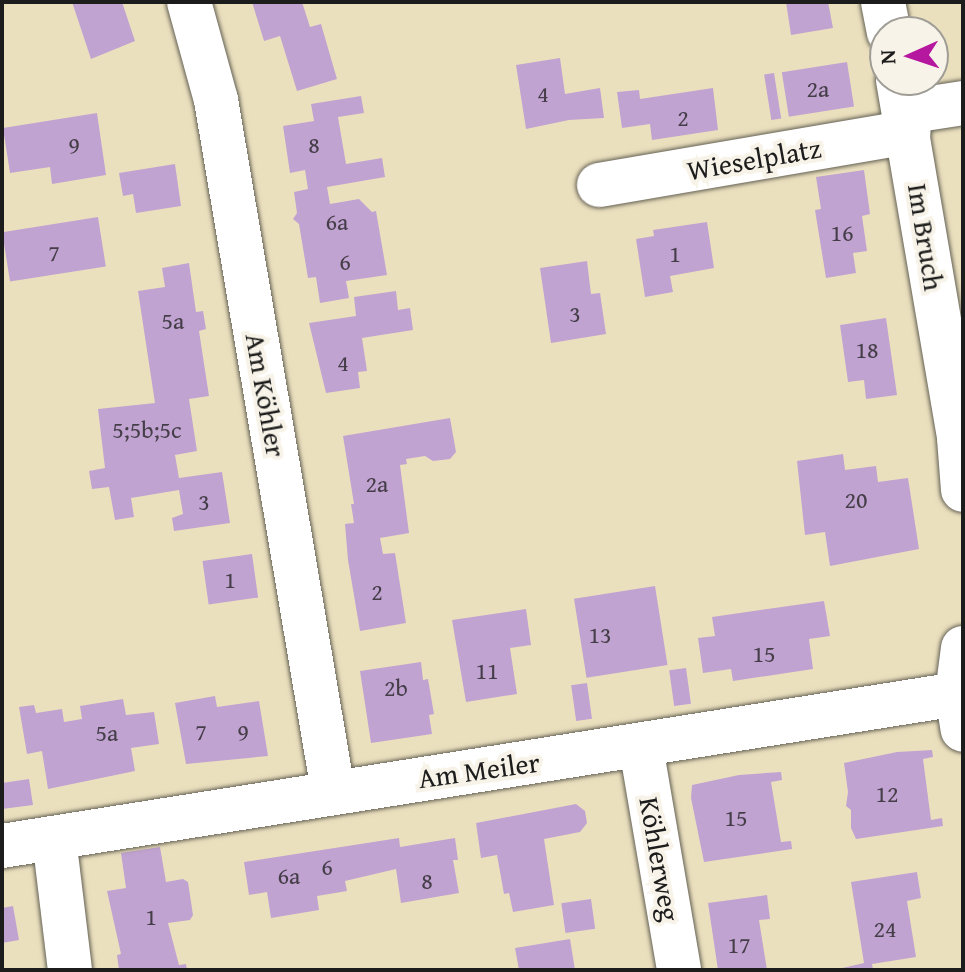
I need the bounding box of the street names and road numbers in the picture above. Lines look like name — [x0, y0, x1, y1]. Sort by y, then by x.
street label: Wieselplatz — [684, 131, 824, 187]
street label: Im Bruch — [901, 181, 951, 293]
street label: Am Köhler — [239, 330, 293, 460]
street label: Am Meiler — [416, 745, 542, 795]
street label: Köhlerweg — [633, 794, 687, 924]

